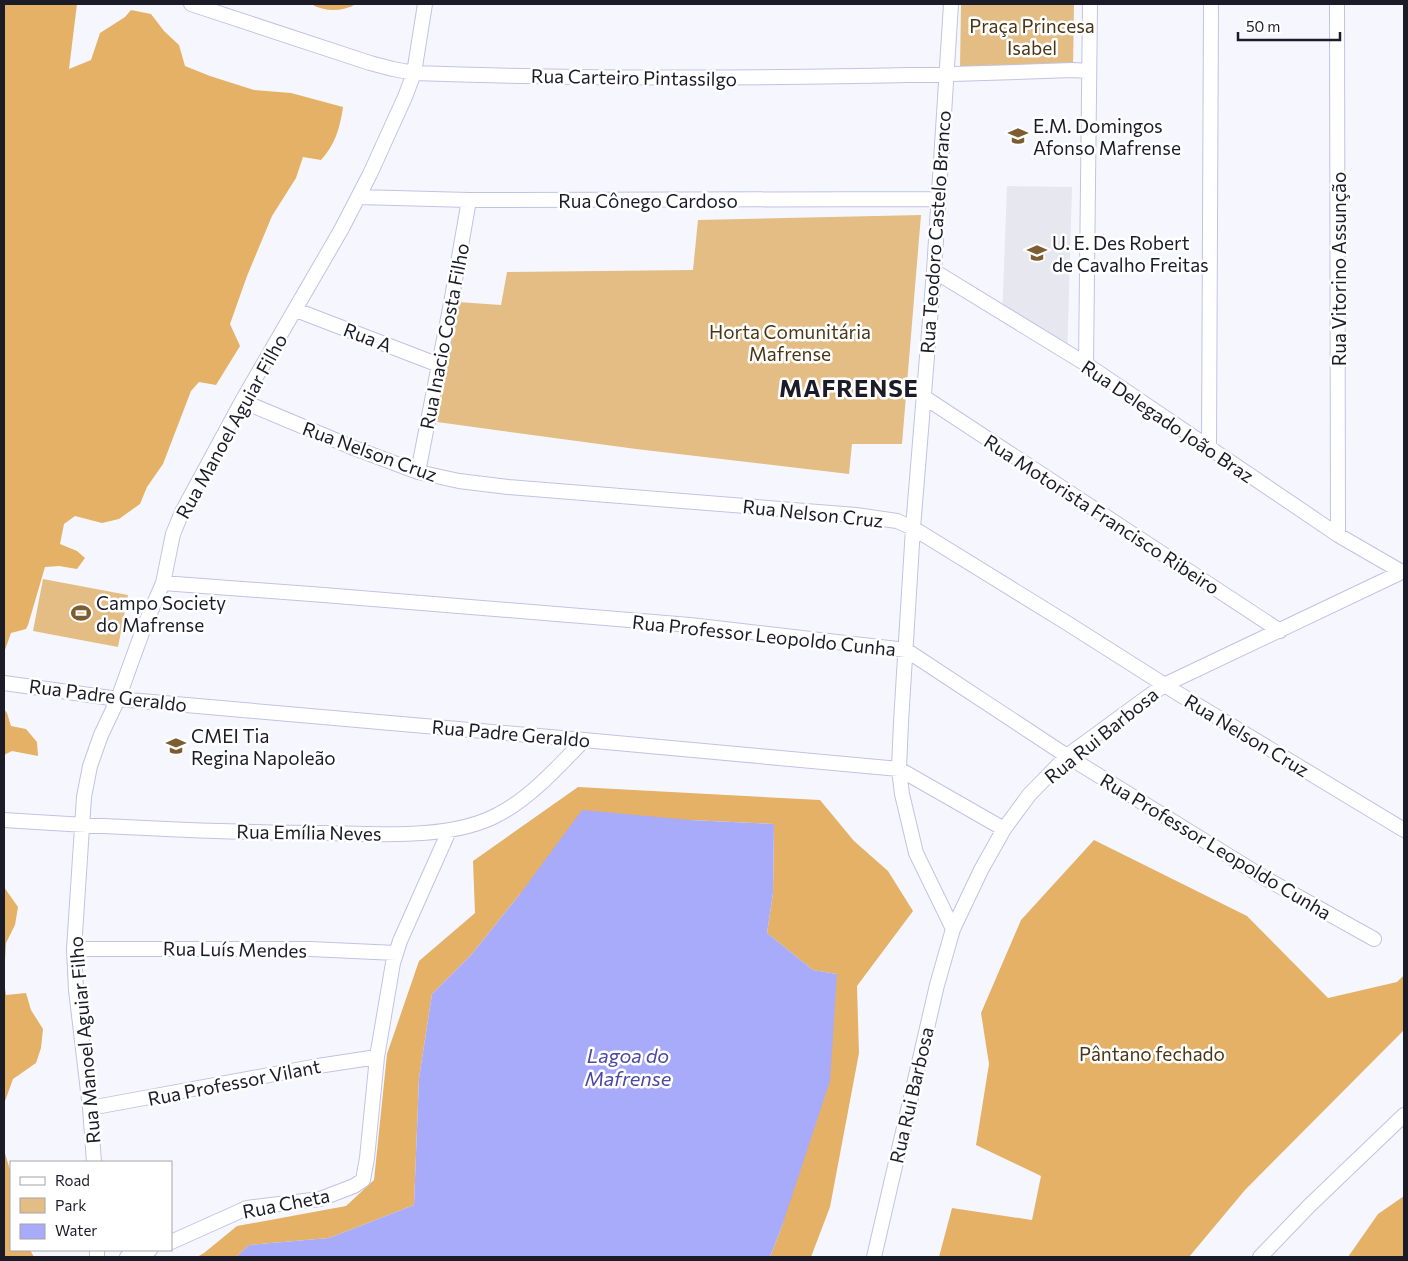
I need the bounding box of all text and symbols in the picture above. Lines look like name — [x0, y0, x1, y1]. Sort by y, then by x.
scale bar — [1238, 10, 1340, 42]
park label: Praça Princesa Isabel — [969, 14, 1095, 59]
text: 50 m — [1246, 17, 1280, 35]
street label: Rua Carteiro Pintassilgo — [531, 64, 737, 90]
street label: Rua Teodoro Castelo Branco — [915, 110, 955, 354]
place label: E.M. Domingos Afonso Mafrense — [1033, 114, 1181, 159]
school or university icon: E.M. Domingos Afonso Mafrense — [1007, 125, 1029, 147]
street label: Rua Vitorino Assunção — [1327, 172, 1350, 366]
street label: Rua Cônego Cardoso — [558, 189, 738, 212]
place label: U. E. Des Robert de Cavalho Freitas — [1052, 231, 1209, 276]
street label: Rua Inacio Costa Filho — [415, 241, 473, 431]
school or university icon: U. E. Des Robert de Cavalho Freitas — [1026, 242, 1048, 264]
street label: Rua A — [341, 317, 395, 357]
park label: Horta Comunitária Mafrense — [709, 320, 871, 365]
street label: Rua Manoel Aguiar Filho — [171, 329, 291, 523]
street label: Rua Delegado João Braz — [1078, 355, 1258, 487]
district label: MAFRENSE — [779, 373, 919, 402]
street label: Rua Nelson Cruz — [300, 416, 440, 486]
street label: Rua Motorista Francisco Ribeiro — [980, 429, 1224, 599]
street label: Rua Nelson Cruz — [742, 494, 884, 532]
place label: Campo Society do Mafrense — [96, 591, 226, 636]
sports icon: Campo Society do Mafrense — [70, 602, 92, 624]
street label: Rua Professor Leopoldo Cunha — [631, 610, 897, 660]
street label: Rua Padre Geraldo — [28, 674, 188, 716]
street label: Rua Rui Barbosa — [1040, 682, 1162, 788]
street label: Rua Nelson Cruz — [1181, 689, 1313, 781]
street label: Rua Padre Geraldo — [431, 715, 591, 751]
place label: CMEI Tia Regina Napoleão — [191, 724, 336, 769]
school or university icon: CMEI Tia Regina Napoleão — [165, 735, 187, 757]
street label: Rua Professor Leopoldo Cunha — [1096, 768, 1336, 924]
street label: Rua Emília Neves — [236, 819, 382, 845]
street label: Rua Manoel Aguiar Filho — [63, 935, 105, 1145]
street label: Rua Luís Mendes — [163, 936, 307, 962]
street label: Rua Rui Barbosa — [884, 1025, 938, 1165]
park label: Pântano fechado — [1079, 1042, 1225, 1065]
water label: Lagoa do Mafrense — [585, 1043, 672, 1090]
street label: Rua Professor Vilant — [146, 1054, 323, 1110]
legend — [10, 1161, 172, 1251]
text: Road — [55, 1171, 90, 1189]
street label: Rua Cheta — [240, 1183, 332, 1223]
text: Park — [55, 1196, 86, 1214]
text: Water — [55, 1221, 97, 1239]

